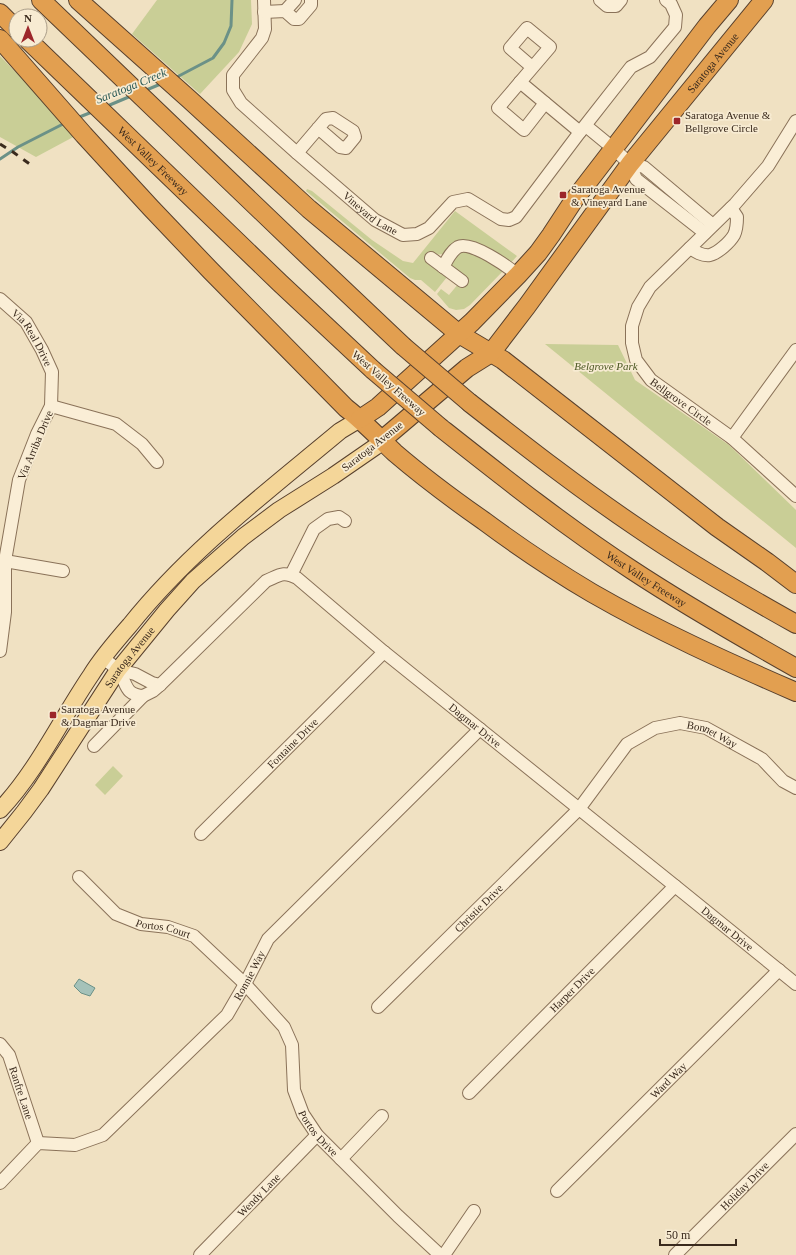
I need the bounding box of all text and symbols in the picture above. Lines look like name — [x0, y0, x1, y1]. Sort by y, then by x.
north arrow — [8, 8, 48, 48]
text: N — [24, 12, 32, 24]
street label: Saratoga Avenue — [685, 30, 741, 95]
water label: Saratoga Creek — [94, 65, 169, 107]
place label: Saratoga Avenue & Bellgrove Circle — [685, 109, 771, 134]
marker: Saratoga Avenue & Bellgrove Circle — [672, 116, 682, 126]
street label: West Valley Freeway — [116, 124, 191, 198]
place label: Saratoga Avenue & Vineyard Lane — [571, 183, 647, 208]
street label: Vineyard Lane — [341, 189, 400, 237]
marker: Saratoga Avenue & Vineyard Lane — [558, 190, 568, 200]
street label: Via Real Drive — [10, 306, 55, 368]
street label: West Valley Freeway — [350, 348, 428, 418]
park label: Belgrove Park — [574, 360, 639, 372]
street label: Bellgrove Circle — [648, 375, 715, 428]
street label: Via Arriba Drive — [15, 409, 55, 481]
street label: Saratoga Avenue — [339, 418, 405, 474]
street label: West Valley Freeway — [604, 549, 689, 609]
street label: Saratoga Avenue — [102, 624, 157, 690]
street label: Dagmar Drive — [447, 701, 504, 750]
place label: Saratoga Avenue & Dagmar Drive — [61, 703, 136, 728]
marker: Saratoga Avenue & Dagmar Drive — [48, 710, 58, 720]
street label: Fontaine Drive — [265, 715, 320, 771]
street label: Bonnet Way — [686, 718, 740, 750]
street label: Christie Drive — [452, 882, 505, 934]
street label: Dagmar Drive — [699, 904, 756, 953]
street label: Portos Court — [134, 916, 192, 940]
street label: Ronnie Way — [231, 948, 267, 1002]
street label: Harper Drive — [547, 965, 597, 1014]
street label: Ward Way — [648, 1059, 689, 1101]
street label: Ranfre Lane — [7, 1065, 36, 1121]
street label: Portos Drive — [296, 1109, 341, 1159]
street label: Holiday Drive — [718, 1159, 771, 1212]
street label: Wendy Lane — [235, 1171, 282, 1219]
scale bar — [660, 1221, 736, 1247]
text: 50 m — [666, 1228, 691, 1242]

